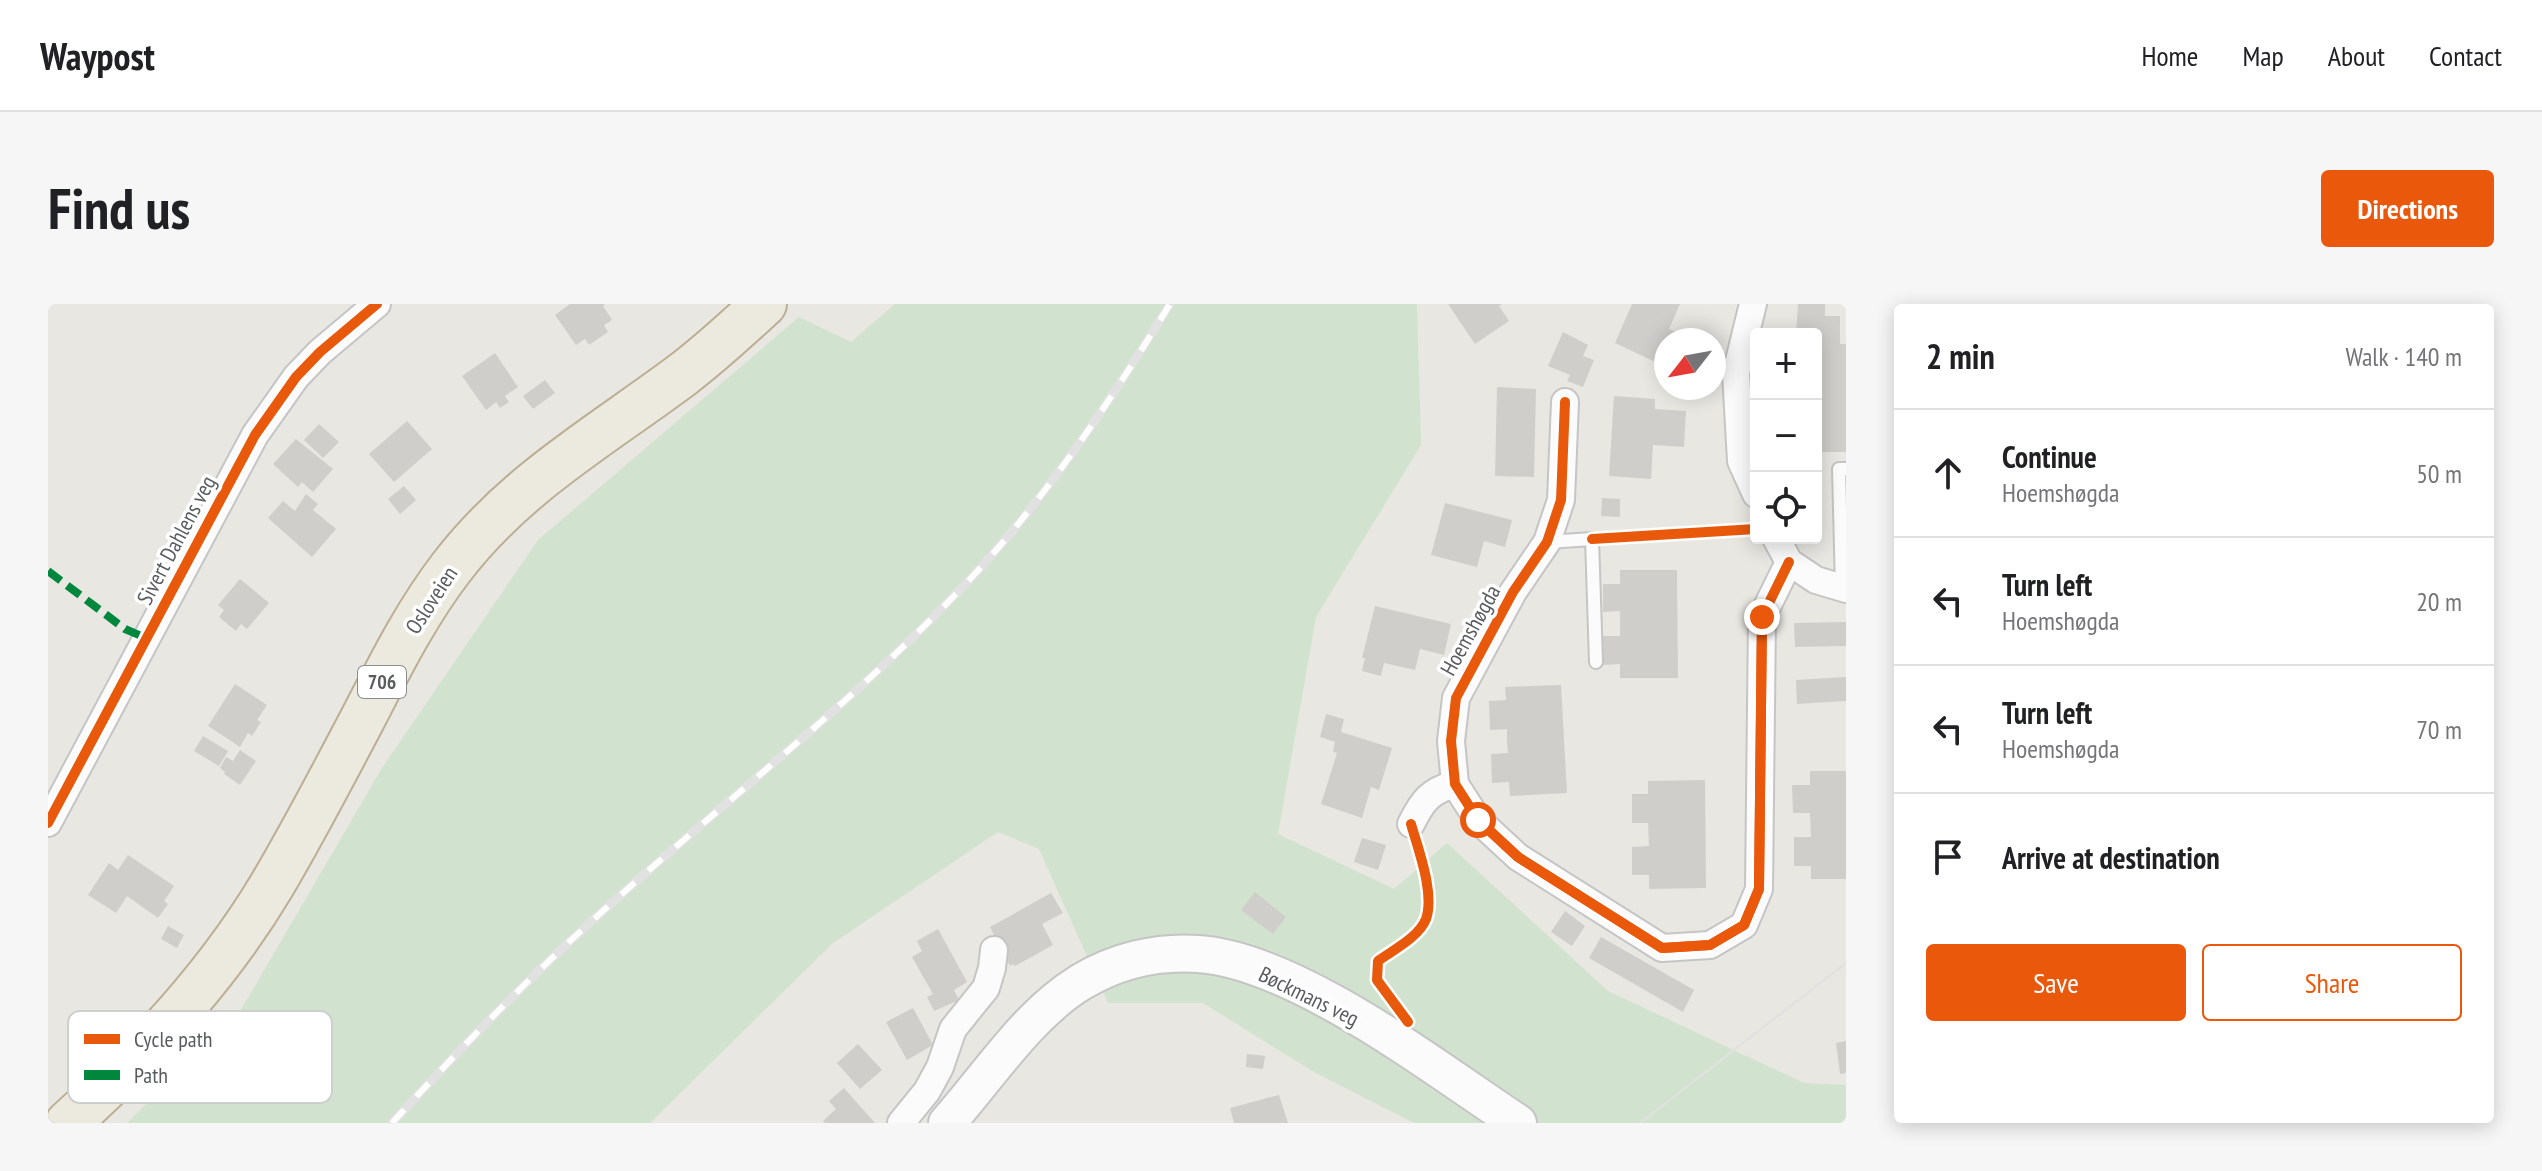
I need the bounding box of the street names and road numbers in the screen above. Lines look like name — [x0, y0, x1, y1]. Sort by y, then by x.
street label: Sivert Dahlens veg — [130, 471, 222, 609]
street label: Osloveien — [399, 561, 463, 639]
street label: Hoemshøgda — [1434, 580, 1506, 680]
road number: 706 — [358, 666, 406, 698]
street label: Bøckmans veg — [1254, 960, 1364, 1032]

